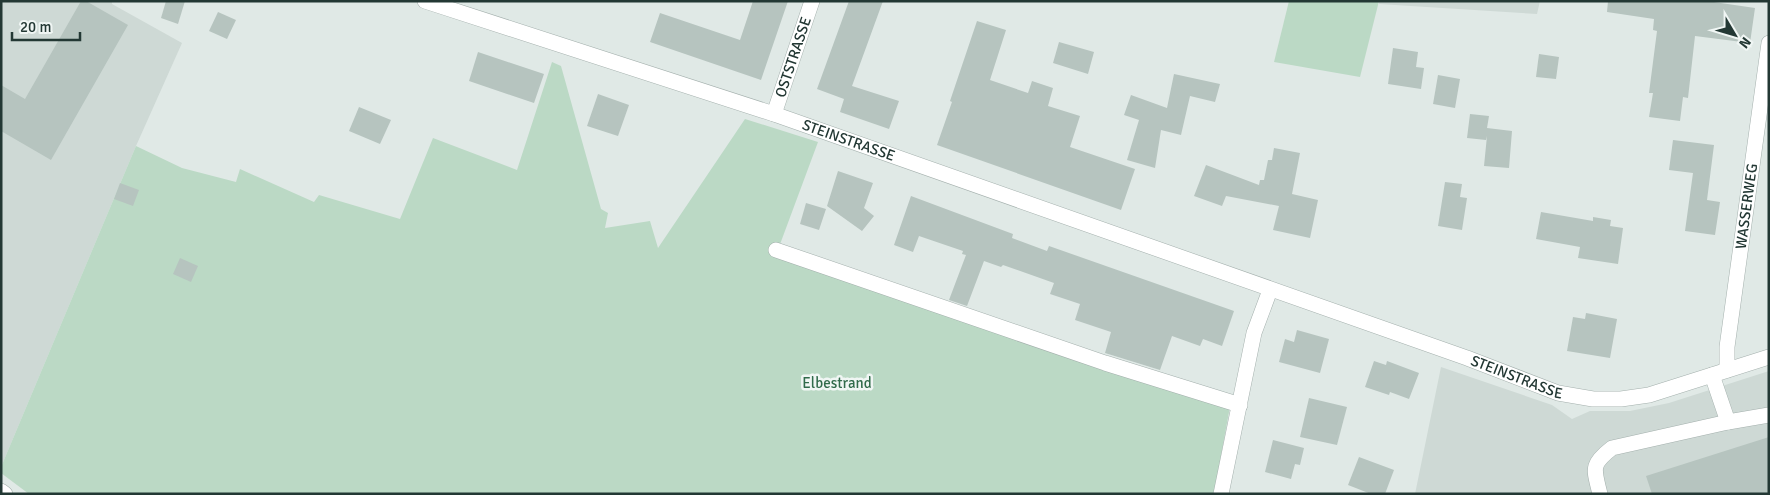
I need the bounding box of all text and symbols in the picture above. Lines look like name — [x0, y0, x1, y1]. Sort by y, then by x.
scale bar — [12, 10, 80, 42]
north arrow — [1710, 10, 1760, 60]
street label: OSTSTRASSE — [771, 14, 815, 100]
text: 20 m — [20, 18, 51, 36]
text: N — [1735, 34, 1755, 52]
street label: STEINSTRASSE — [800, 116, 897, 165]
street label: WASSERWEG — [1732, 162, 1761, 250]
street label: STEINSTRASSE — [1468, 351, 1564, 403]
park label: Elbestrand — [802, 374, 872, 392]

